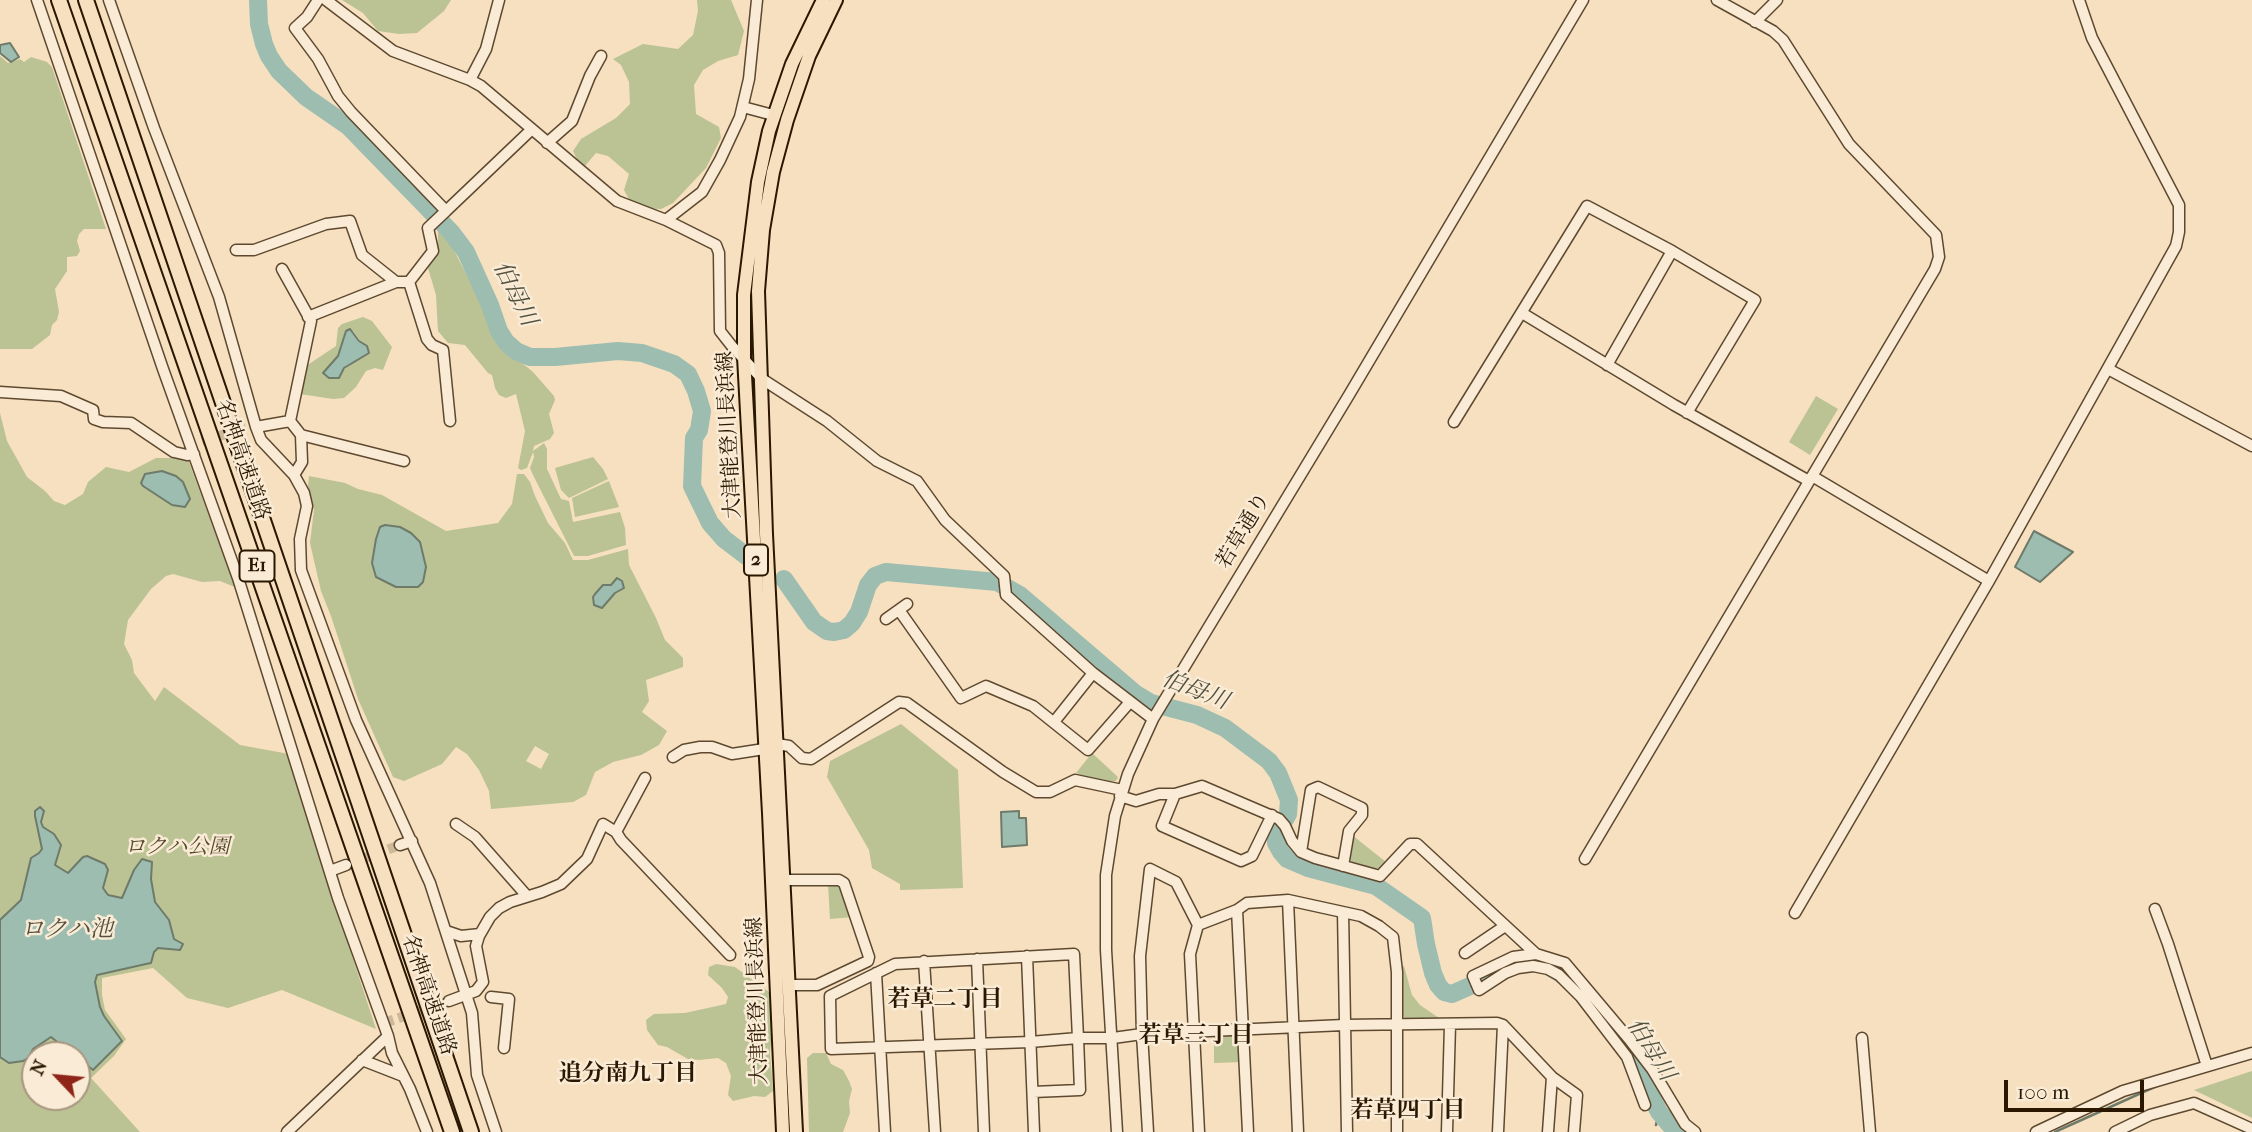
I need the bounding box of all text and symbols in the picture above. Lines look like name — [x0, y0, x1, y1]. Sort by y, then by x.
water label: 伯母川 — [486, 257, 542, 331]
street label: 大津能登川長浜線 — [713, 350, 747, 520]
street label: 名神高速道路 — [210, 396, 274, 524]
street label: 若草通り — [1212, 489, 1276, 573]
road number: 2 — [744, 544, 768, 576]
road number: E1 — [240, 551, 274, 582]
water label: 伯母川 — [1158, 666, 1232, 716]
park label: ロクハ公園 — [125, 835, 229, 861]
water label: ロクハ池 — [21, 916, 113, 944]
street label: 大津能登川長浜線 — [742, 917, 774, 1085]
street label: 名神高速道路 — [396, 931, 460, 1059]
district label: 若草二丁目 — [888, 986, 1002, 1014]
water label: 伯母川 — [1620, 1013, 1680, 1087]
district label: 若草三丁目 — [1139, 1022, 1253, 1050]
north arrow — [21, 1041, 91, 1111]
text: N — [26, 1056, 52, 1079]
district label: 追分南九丁目 — [559, 1060, 697, 1088]
scale bar — [2007, 1066, 2147, 1110]
text: 100 m — [2017, 1080, 2070, 1104]
district label: 若草四丁目 — [1351, 1097, 1465, 1125]

